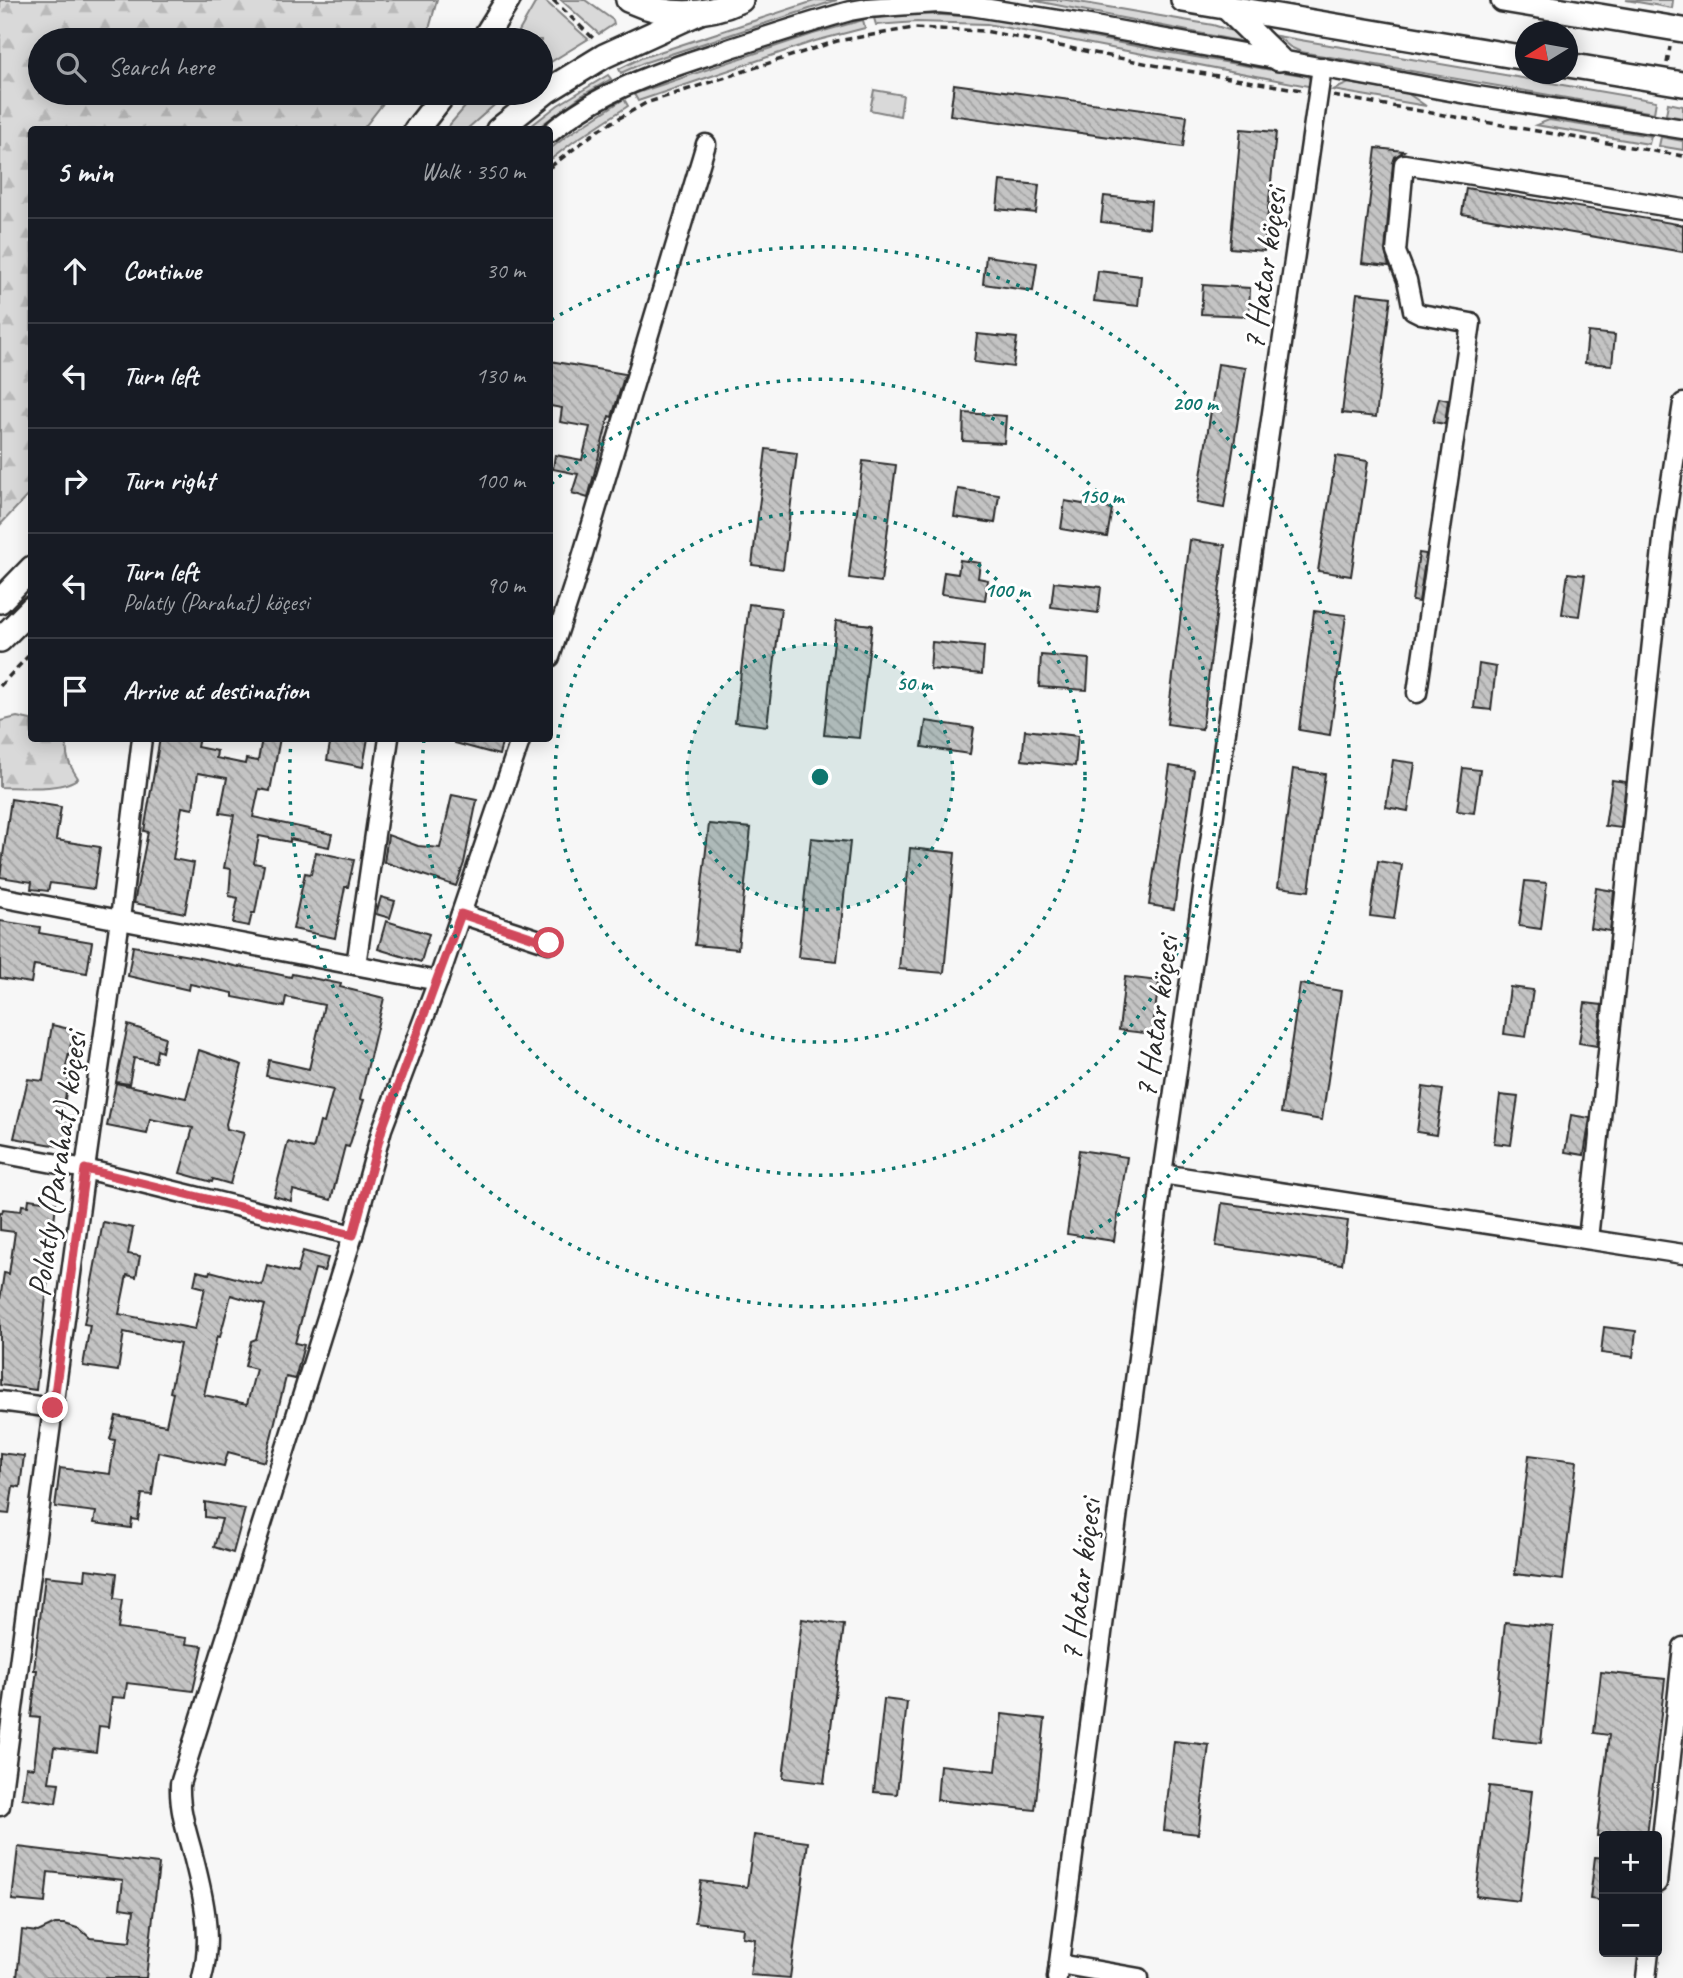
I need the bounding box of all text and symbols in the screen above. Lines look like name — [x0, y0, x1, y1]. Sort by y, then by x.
north arrow — [1515, 21, 1578, 84]
search box — [28, 28, 553, 105]
icon: search — [52, 48, 90, 86]
text: Search here — [108, 50, 214, 83]
text: 5 min — [56, 153, 113, 191]
text: Walk · 350 m — [421, 157, 525, 186]
street label: 7 Hatar köçesi — [1232, 182, 1297, 353]
icon: ahead — [56, 252, 94, 290]
text: Continue — [123, 254, 201, 287]
text: 30 m — [486, 256, 525, 285]
icon: left — [56, 357, 94, 395]
text: Turn left — [123, 359, 198, 392]
text: 130 m — [476, 361, 525, 390]
text: 200 m — [1172, 390, 1220, 416]
icon: right — [56, 462, 94, 500]
text: Turn right — [123, 464, 214, 497]
text: 100 m — [476, 466, 525, 495]
text: 150 m — [1078, 483, 1126, 509]
text: Turn left — [123, 555, 198, 588]
icon: left — [56, 567, 94, 605]
text: 90 m — [486, 571, 525, 600]
text: 100 m — [984, 577, 1032, 603]
text: Polatly (Parahat) köçesi — [123, 588, 309, 617]
text: 50 m — [896, 670, 934, 696]
icon: arrive — [56, 672, 94, 710]
text: Arrive at destination — [123, 674, 309, 707]
centre of rings — [808, 765, 832, 789]
route start — [533, 927, 564, 958]
street label: 7 Hatar köçesi — [1124, 930, 1189, 1101]
street label: Polatly (Parahat) köçesi — [18, 1025, 97, 1299]
route end — [37, 1392, 68, 1423]
street label: 7 Hatar köçesi — [1049, 1493, 1111, 1664]
map controls — [1599, 1831, 1662, 1957]
button: + — [1599, 1831, 1662, 1894]
button: − — [1599, 1894, 1662, 1957]

